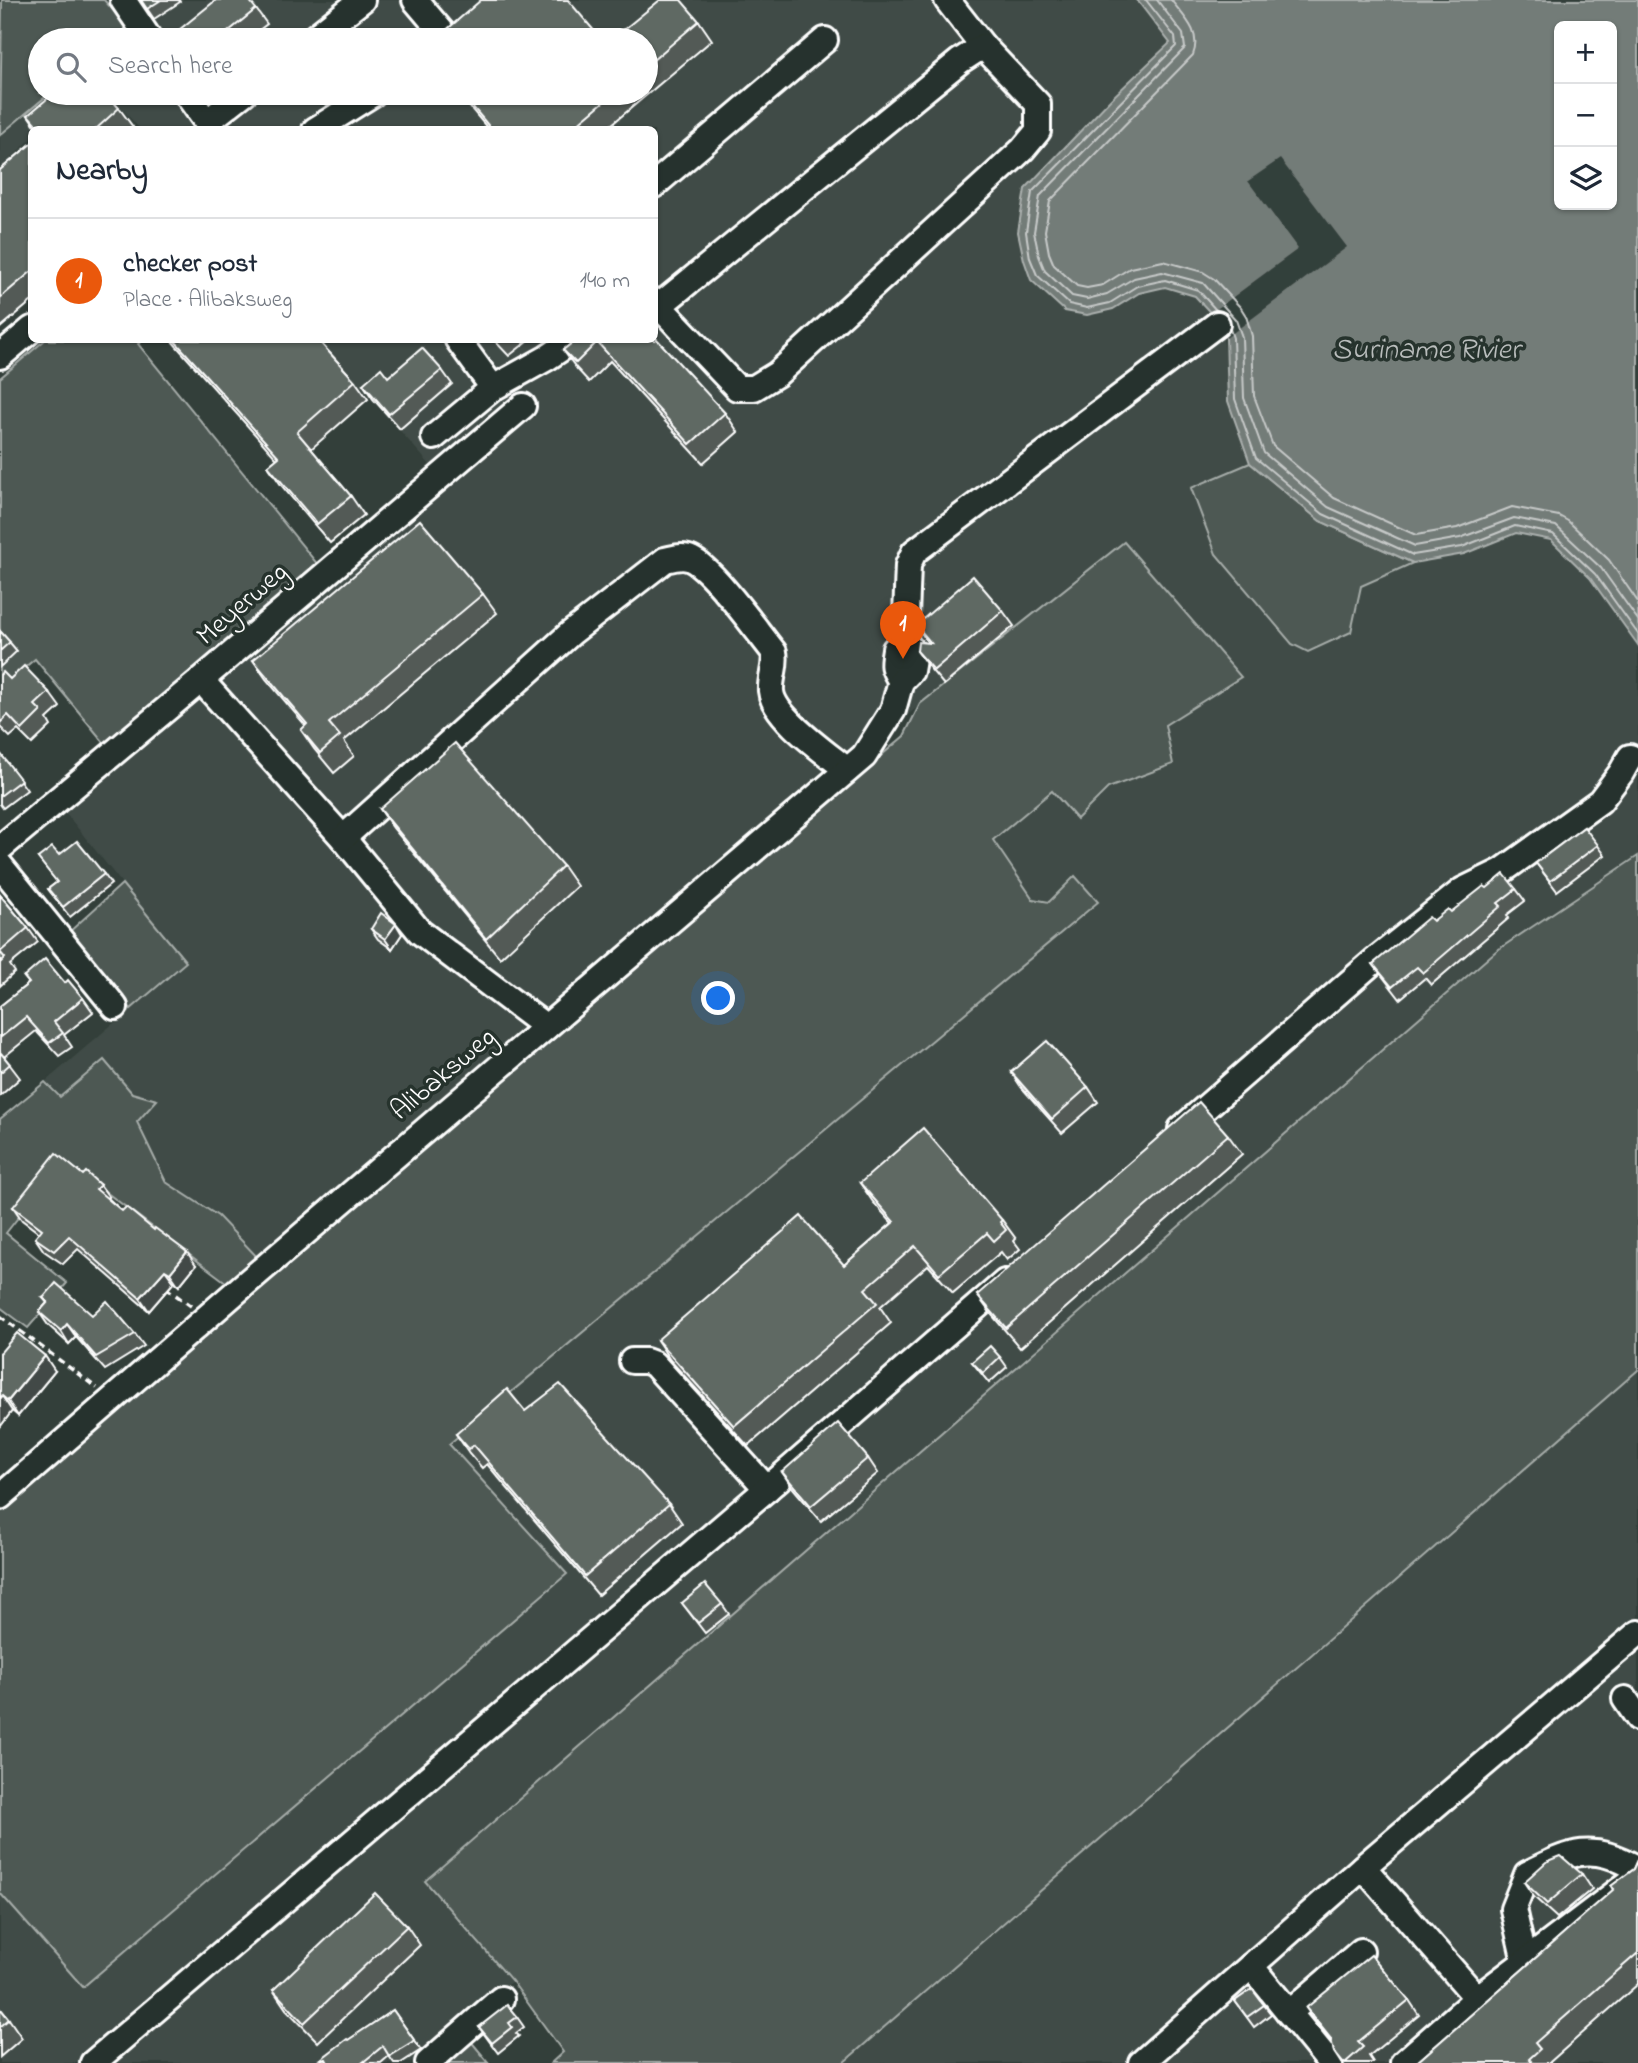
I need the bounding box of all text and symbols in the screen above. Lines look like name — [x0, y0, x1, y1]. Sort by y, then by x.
map controls — [1554, 21, 1617, 210]
button: + — [1554, 21, 1617, 84]
search box — [28, 28, 658, 105]
icon: search — [52, 48, 90, 86]
text: Search here — [108, 48, 233, 86]
button: − — [1554, 84, 1617, 147]
button: layers — [1554, 147, 1617, 210]
text: Nearby — [56, 150, 148, 194]
text: checker post — [123, 246, 257, 284]
text: 1 — [75, 265, 83, 298]
text: 140 m — [580, 265, 630, 298]
text: Place · Alibaksweg — [123, 284, 292, 317]
water label: Suriname Rivier — [1332, 329, 1524, 373]
street label: Meyerweg — [188, 553, 298, 657]
pin: 1 — [880, 601, 926, 659]
your location — [701, 981, 735, 1015]
street label: Alibaksweg — [382, 1018, 506, 1132]

